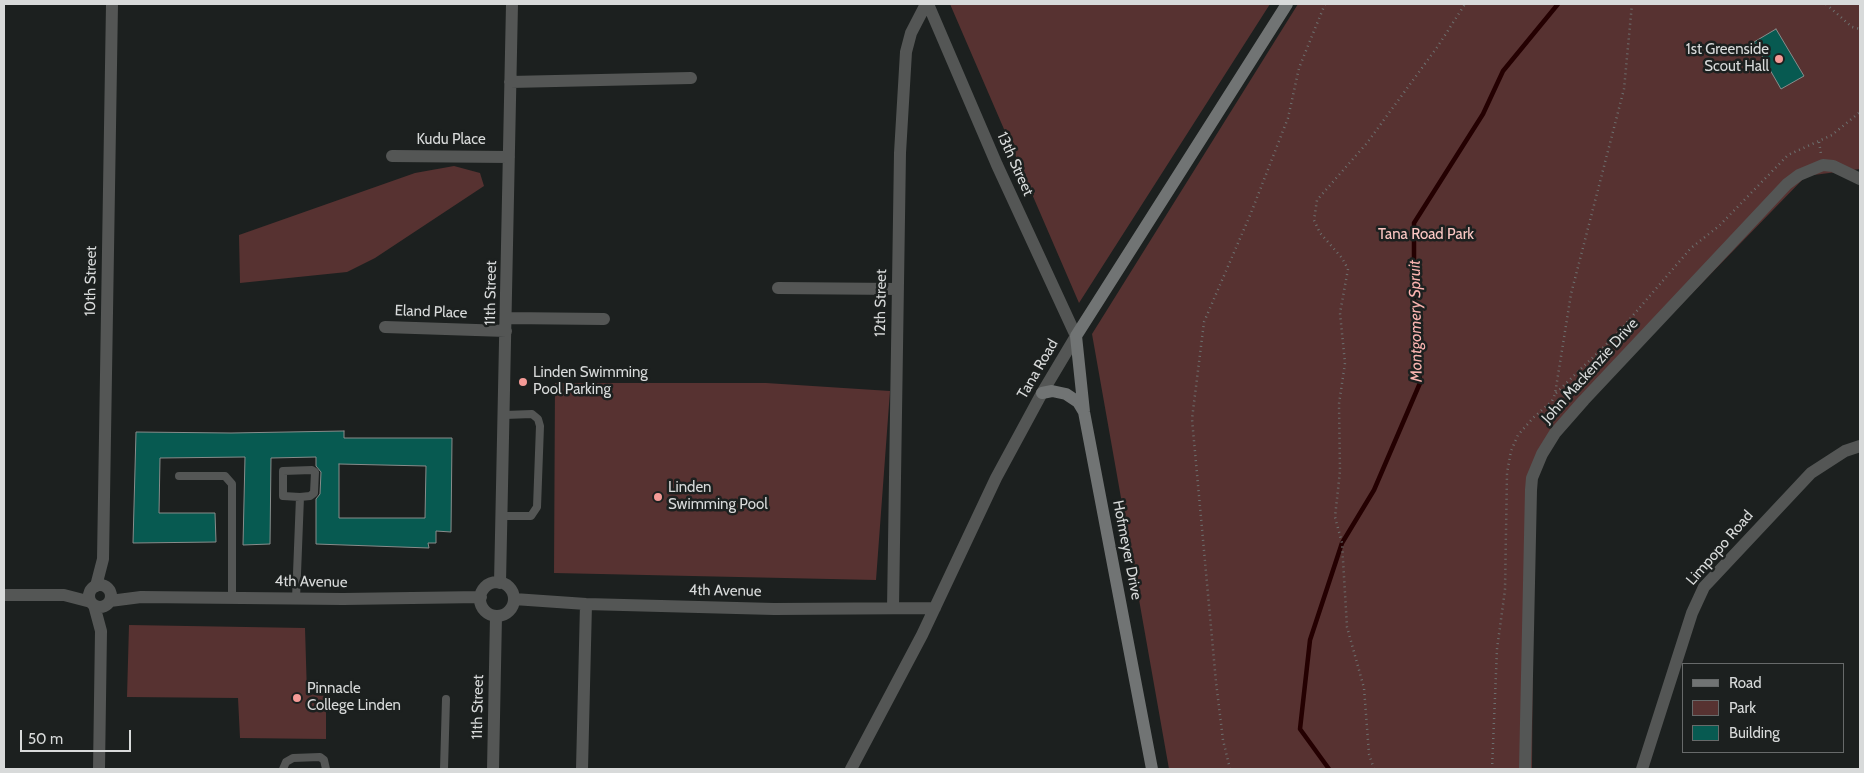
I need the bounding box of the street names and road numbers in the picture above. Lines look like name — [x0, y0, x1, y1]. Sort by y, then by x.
street label: 13th Street — [993, 129, 1037, 199]
street label: Kudu Place — [416, 131, 486, 149]
street label: 10th Street — [81, 246, 101, 316]
street label: 11th Street — [481, 260, 501, 326]
street label: 12th Street — [871, 269, 891, 337]
street label: Eland Place — [394, 302, 468, 322]
street label: John Mackenzie Drive — [1538, 315, 1642, 427]
street label: Tana Road — [1014, 336, 1062, 402]
street label: Hofmeyer Drive — [1109, 499, 1145, 601]
street label: Limpopo Road — [1683, 507, 1757, 589]
street label: 4th Avenue — [274, 572, 348, 592]
street label: 4th Avenue — [688, 581, 762, 601]
street label: 11th Street — [468, 674, 488, 740]

